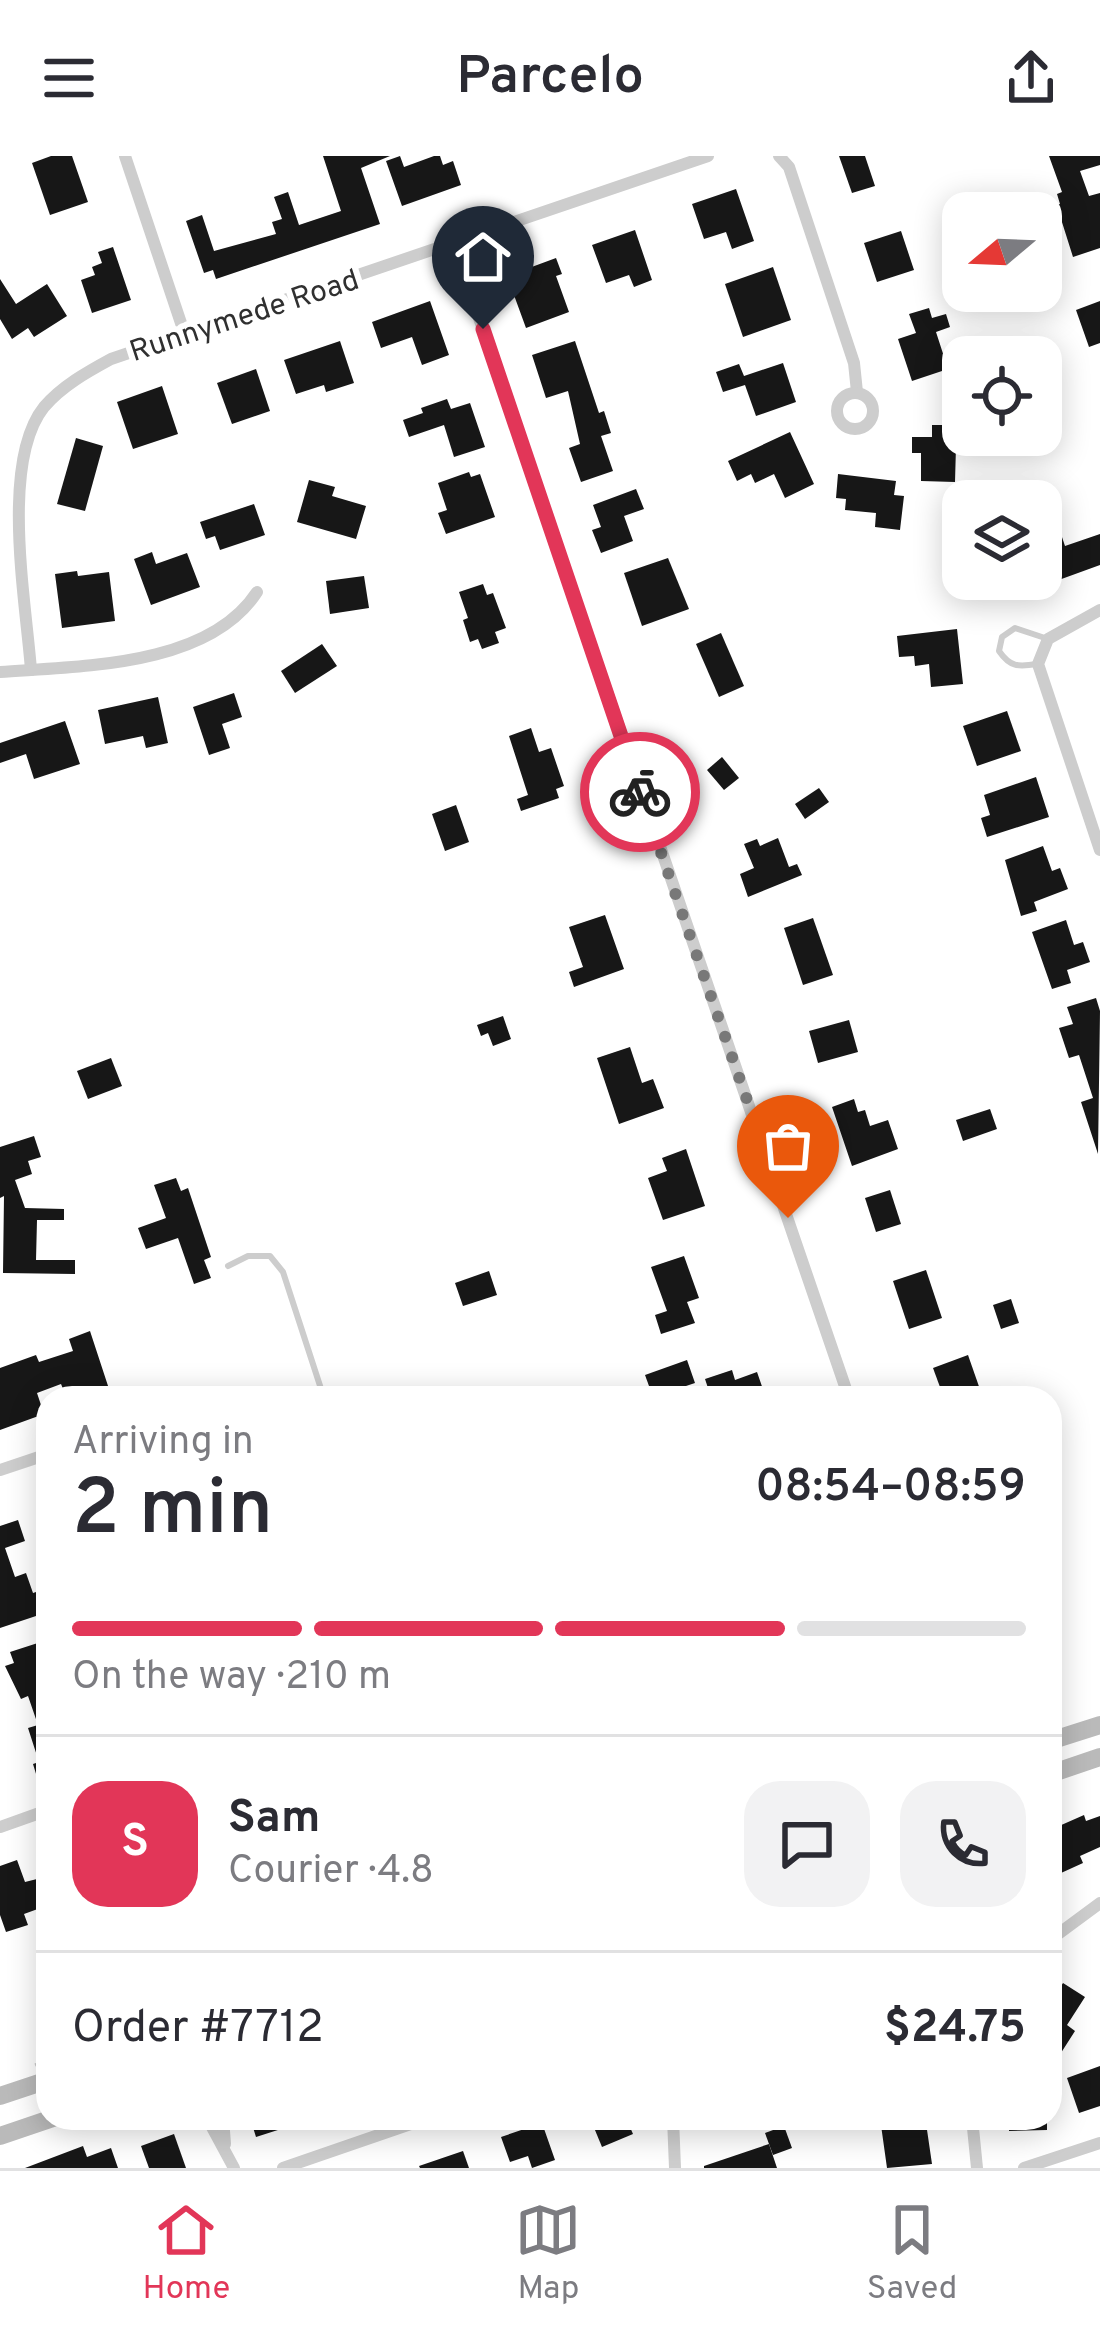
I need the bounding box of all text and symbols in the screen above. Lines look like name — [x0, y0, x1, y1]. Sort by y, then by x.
text: Parcelo — [456, 44, 644, 113]
icon: menu — [36, 45, 102, 111]
icon: share — [998, 45, 1064, 111]
north arrow — [942, 192, 1062, 312]
map controls — [942, 192, 1062, 600]
pin — [432, 206, 534, 329]
icon: home — [450, 224, 516, 290]
street label: Runnymede Road — [125, 263, 364, 372]
button: locate — [942, 336, 1062, 456]
button: layers — [942, 480, 1062, 600]
courier — [580, 732, 700, 852]
icon: bike — [607, 759, 673, 825]
pin — [737, 1095, 839, 1218]
icon: bag — [755, 1113, 821, 1179]
text: Arriving in — [72, 1419, 254, 1468]
text: 08:54–08:59 — [755, 1460, 1026, 1517]
text: 2 min — [72, 1463, 273, 1562]
text: On the way · 210 m — [72, 1654, 391, 1703]
button: chat — [744, 1781, 870, 1907]
button: phone — [900, 1781, 1026, 1907]
text: Sam — [228, 1791, 320, 1848]
text: S — [121, 1815, 149, 1872]
text: Courier · 4.8 — [228, 1848, 434, 1897]
text: Order #7712 — [72, 2001, 324, 2058]
text: $24.75 — [884, 2001, 1026, 2058]
tab: Home — [143, 2197, 230, 2311]
tab: Map — [515, 2197, 581, 2311]
tab: Saved — [867, 2197, 957, 2311]

